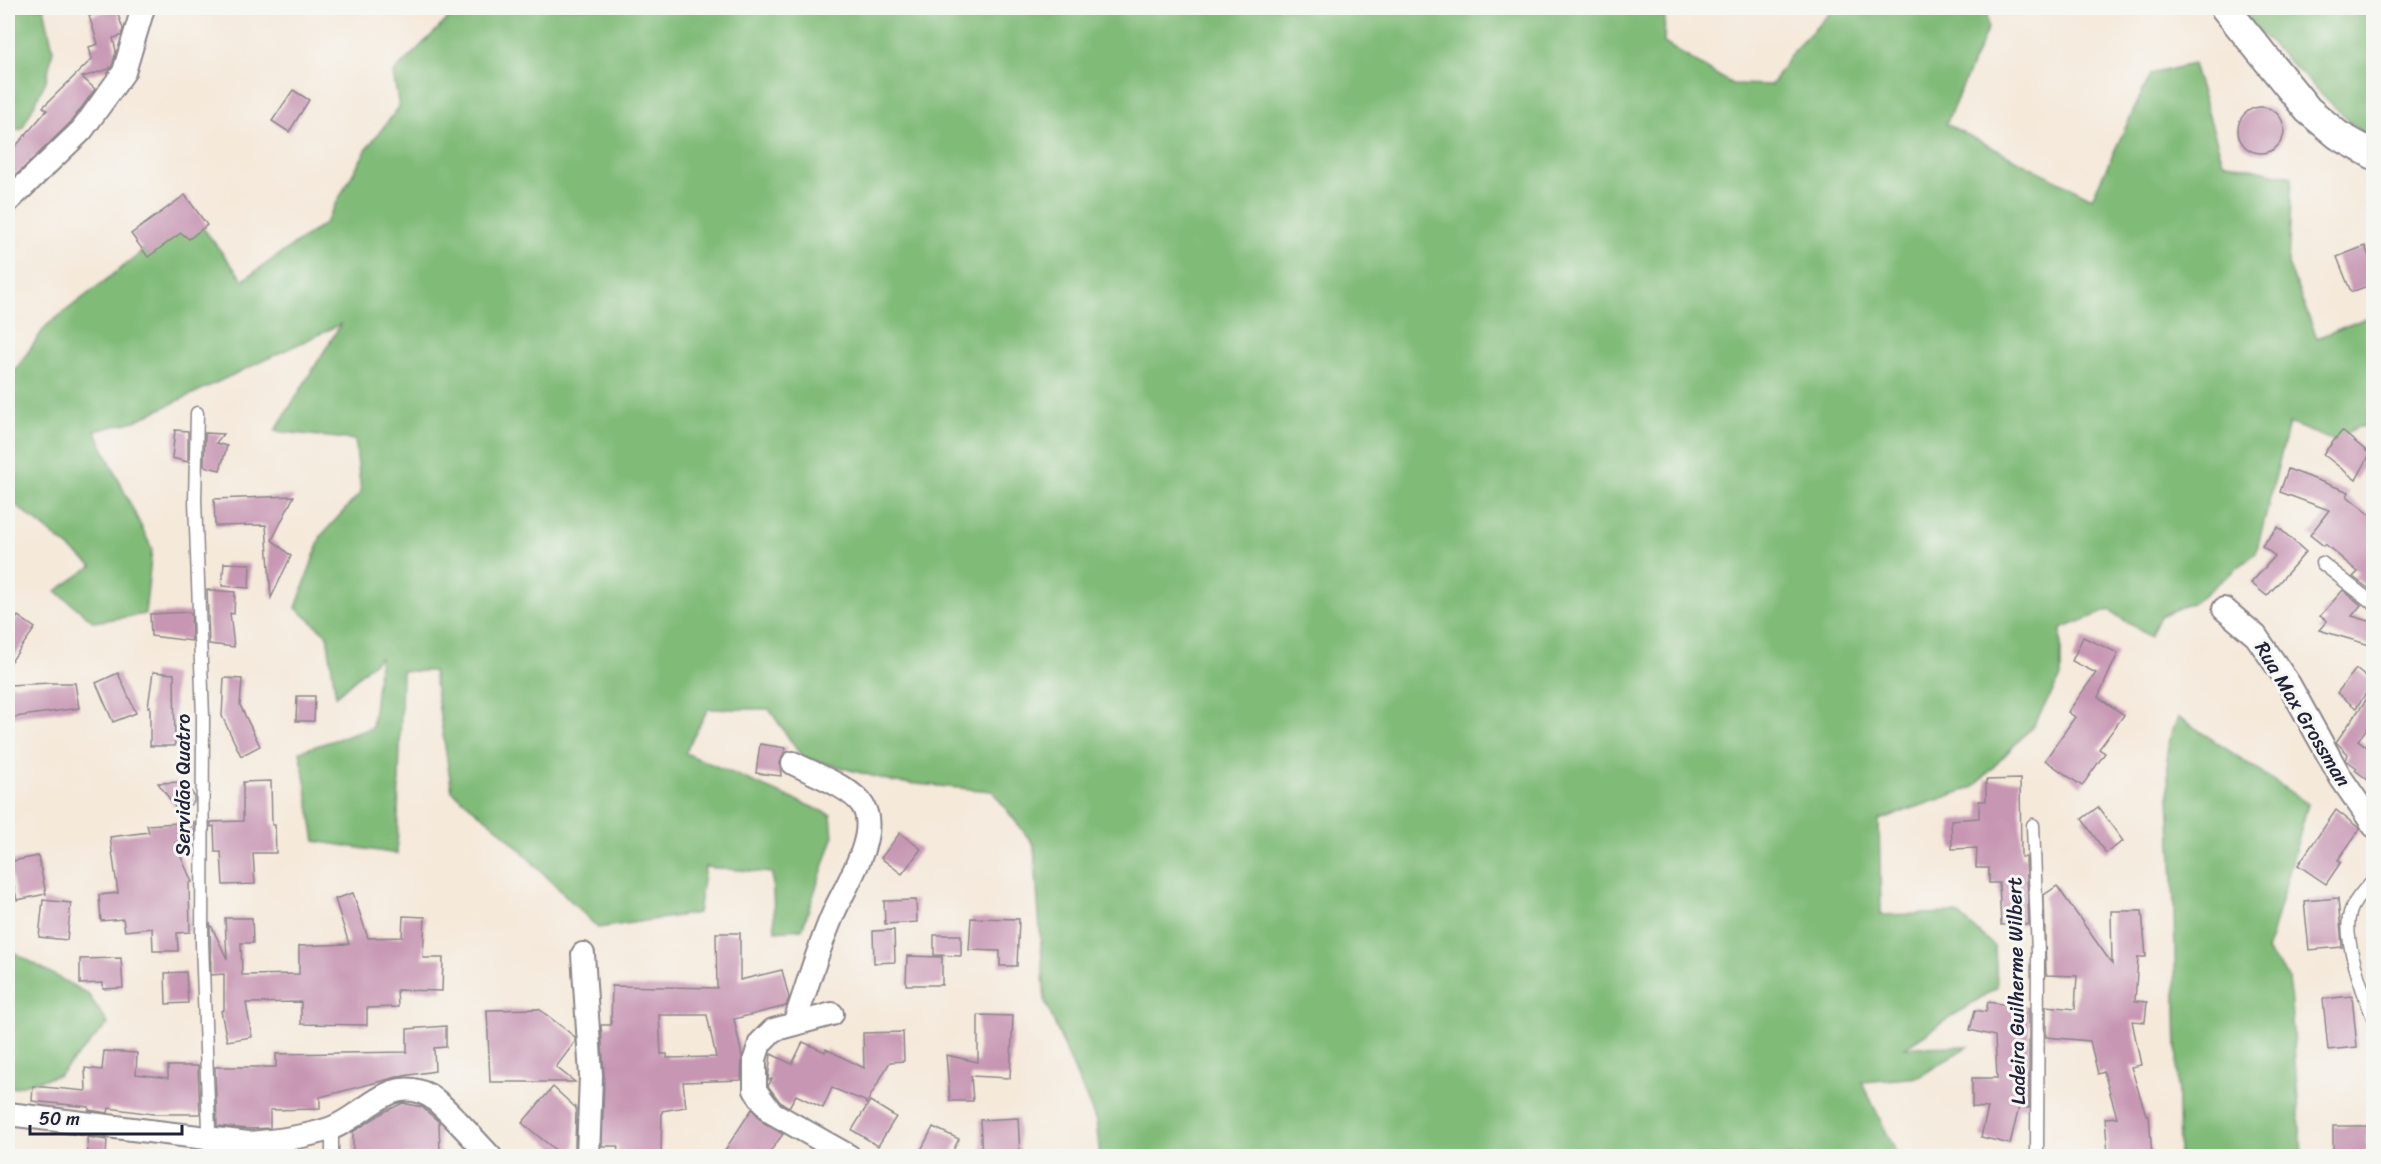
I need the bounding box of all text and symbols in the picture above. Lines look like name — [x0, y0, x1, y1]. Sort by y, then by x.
street label: Rua Max Grossman — [2245, 634, 2360, 794]
street label: Servidão Quatro — [166, 714, 201, 856]
street label: Ladeira Guilherme Wilbert — [1997, 877, 2036, 1105]
scale bar — [30, 1098, 182, 1136]
text: 50 m — [39, 1103, 80, 1135]

